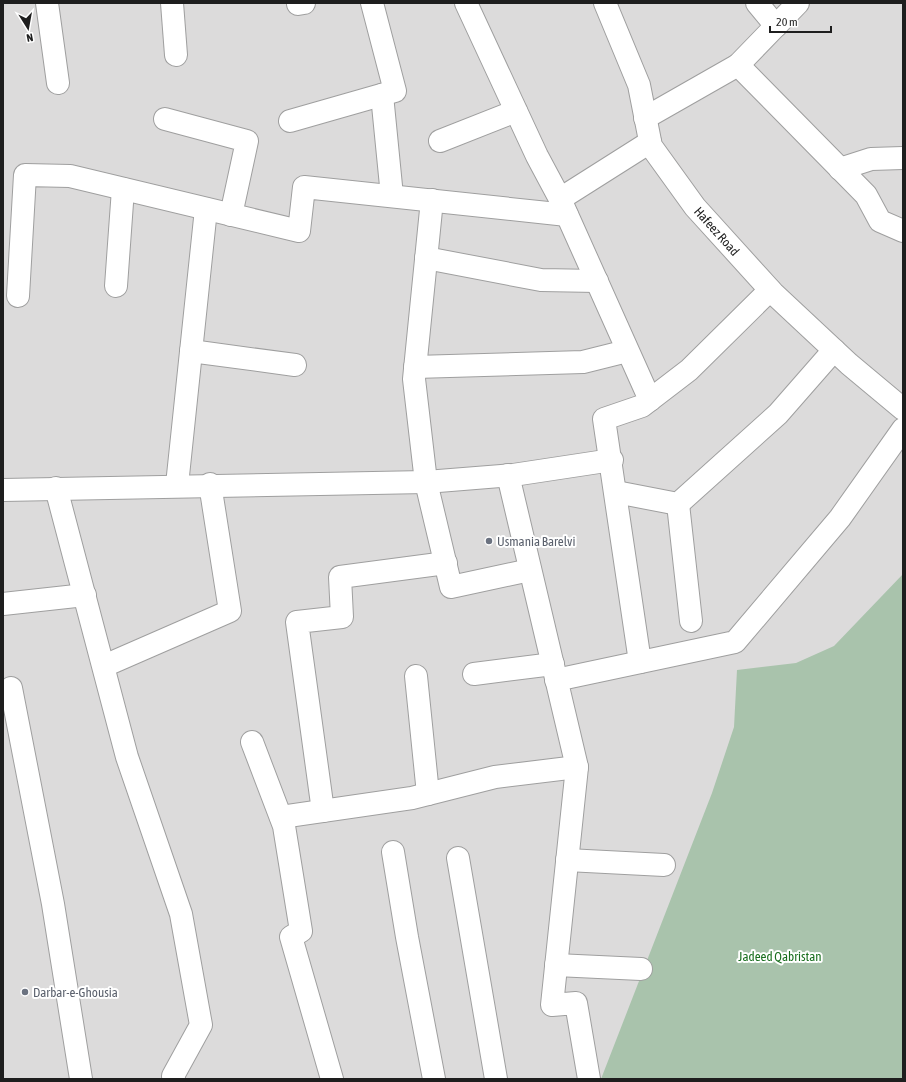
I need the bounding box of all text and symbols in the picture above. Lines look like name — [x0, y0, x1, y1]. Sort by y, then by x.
north arrow — [8, 8, 48, 48]
scale bar — [770, 8, 831, 34]
text: 20 m — [776, 15, 798, 29]
text: N — [26, 31, 34, 44]
street label: Hafeez Road — [691, 204, 742, 259]
place label: Usmania Barelvi — [497, 534, 575, 549]
marker: Usmania Barelvi — [484, 536, 494, 546]
park label: Jadeed Qabristan — [738, 949, 822, 964]
place label: Darbar-e-Ghousia — [33, 985, 118, 1000]
marker: Darbar-e-Ghousia — [20, 987, 30, 997]

